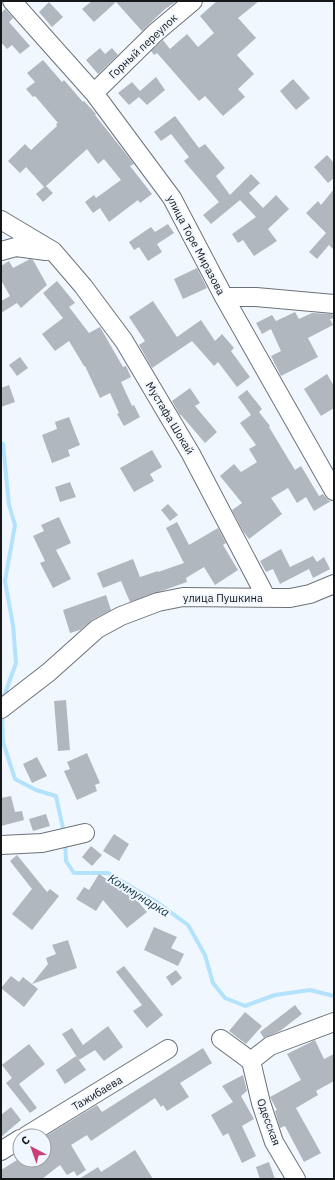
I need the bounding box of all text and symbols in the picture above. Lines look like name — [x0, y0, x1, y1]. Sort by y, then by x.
street label: Горный переулок — [106, 11, 180, 81]
street label: улица Торе Миразова — [164, 193, 228, 297]
street label: Мустафа Шокай — [143, 379, 197, 457]
street label: улица Пушкина — [183, 591, 263, 605]
water label: Коммунарка — [106, 870, 172, 920]
street label: Тажибаева — [69, 1072, 125, 1114]
street label: Одесская — [254, 1097, 284, 1147]
north arrow — [12, 1128, 52, 1168]
text: С — [18, 1133, 33, 1148]

